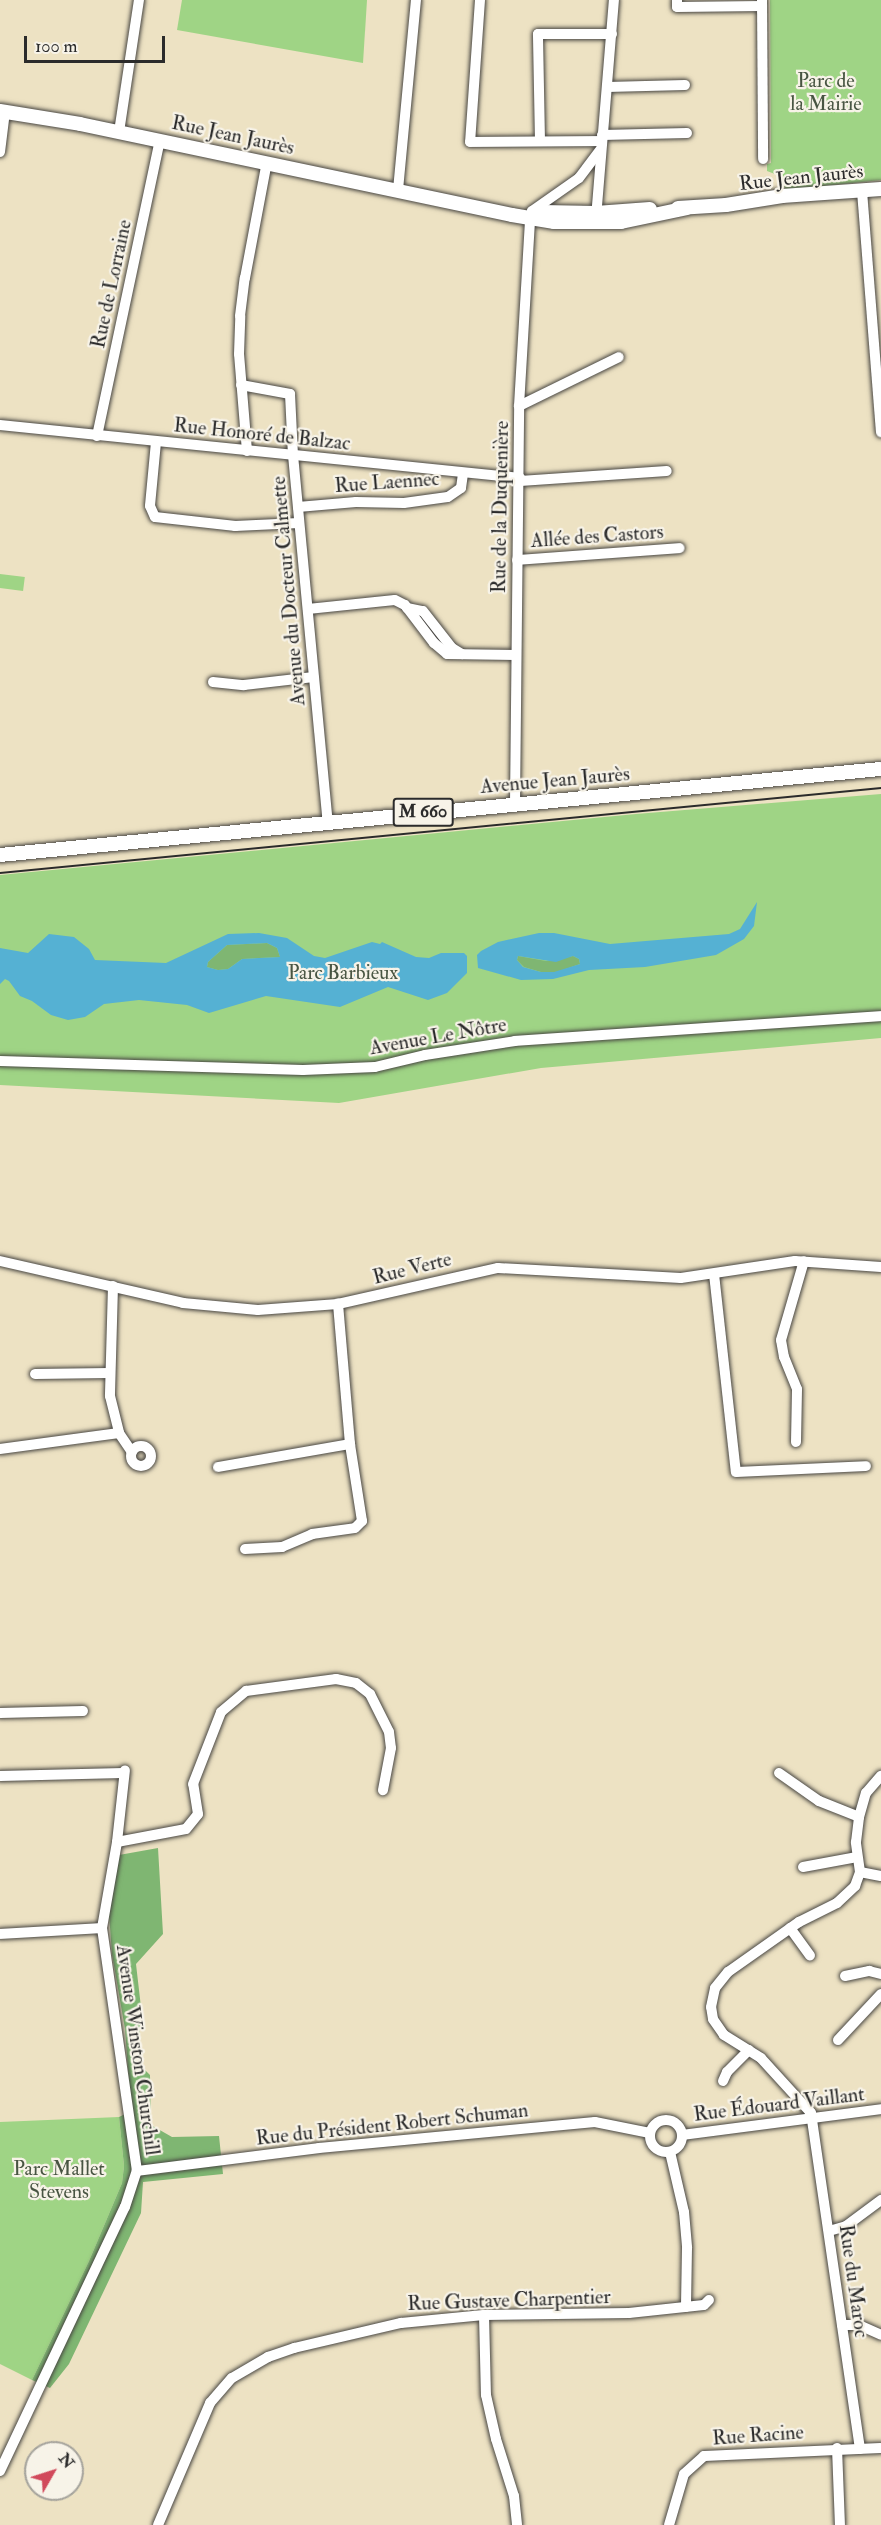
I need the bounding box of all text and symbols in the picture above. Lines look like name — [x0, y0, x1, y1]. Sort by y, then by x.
scale bar — [27, 24, 168, 62]
text: 100 m — [35, 35, 78, 58]
park label: Parc de la Mairie — [790, 69, 862, 116]
street label: Rue Jean Jaurès — [170, 110, 296, 160]
street label: Rue Jean Jaurès — [738, 159, 864, 195]
street label: Rue de Lorraine — [86, 218, 136, 350]
street label: Rue Honoré de Balzac — [173, 413, 351, 455]
street label: Rue de la Duquenière — [486, 421, 514, 593]
street label: Rue Laennec — [334, 466, 440, 498]
street label: Avenue du Docteur Calmette — [266, 475, 310, 707]
street label: Allée des Castors — [530, 519, 664, 553]
street label: Avenue Jean Jaurès — [479, 762, 631, 798]
road number: M 660 — [392, 797, 454, 827]
park label: Parc Barbieux — [288, 960, 398, 984]
street label: Avenue Le Nôtre — [368, 1012, 508, 1060]
street label: Rue Verte — [370, 1247, 454, 1289]
street label: Avenue Winston Churchill — [111, 1943, 165, 2157]
street label: Rue Édouard Vaillant — [692, 2082, 866, 2126]
street label: Rue du Président Robert Schuman — [255, 2098, 529, 2150]
park label: Parc Mallet Stevens — [13, 2157, 105, 2204]
street label: Rue du Maroc — [834, 2223, 874, 2339]
street label: Rue Gustave Charpentier — [407, 2284, 611, 2316]
street label: Rue Racine — [711, 2420, 805, 2450]
north arrow — [24, 2441, 84, 2501]
text: N — [54, 2449, 79, 2473]

